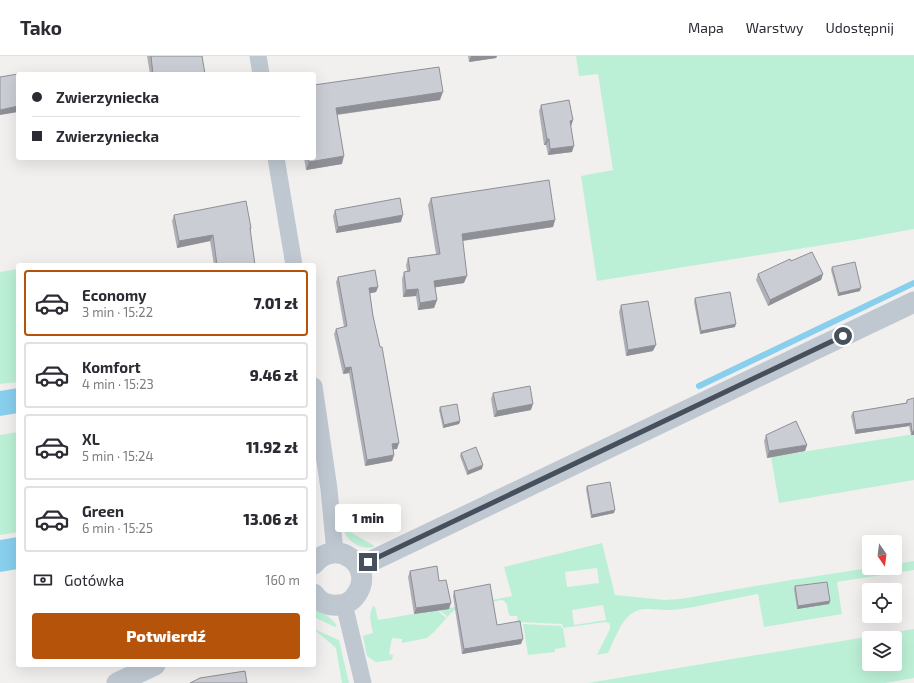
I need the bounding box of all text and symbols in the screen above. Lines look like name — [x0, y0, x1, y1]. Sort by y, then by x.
text: Tako — [20, 16, 62, 39]
text: Mapa — [688, 19, 724, 36]
text: Warstwy — [746, 19, 804, 36]
text: Udostępnij — [826, 19, 894, 36]
text: Zwierzyniecka — [56, 88, 159, 106]
text: Zwierzyniecka — [56, 127, 159, 145]
icon: car — [34, 285, 70, 321]
text: Economy — [82, 286, 147, 304]
text: 7.01 zł — [253, 294, 298, 312]
text: 3 min · 15:22 — [82, 304, 153, 320]
route start — [834, 327, 852, 345]
icon: car — [34, 357, 70, 393]
text: Komfort — [82, 358, 141, 376]
text: 9.46 zł — [250, 366, 298, 384]
text: 4 min · 15:23 — [82, 376, 154, 392]
icon: car — [34, 429, 70, 465]
text: XL — [82, 430, 100, 448]
text: 11.92 zł — [246, 438, 298, 456]
text: 5 min · 15:24 — [82, 448, 153, 464]
icon: car — [34, 501, 70, 537]
text: Green — [82, 502, 124, 520]
callout: 1 min — [335, 504, 401, 532]
text: 13.06 zł — [243, 510, 298, 528]
text: 1 min — [352, 510, 384, 526]
text: 6 min · 15:25 — [82, 520, 153, 536]
north arrow — [862, 535, 902, 575]
map controls — [862, 535, 902, 671]
route end — [359, 553, 377, 571]
icon: cash — [32, 569, 54, 591]
text: Gotówka — [64, 571, 124, 589]
text: 160 m — [265, 572, 300, 588]
button: locate — [862, 583, 902, 623]
button: Potwierdź — [32, 613, 300, 659]
button: layers — [862, 631, 902, 671]

